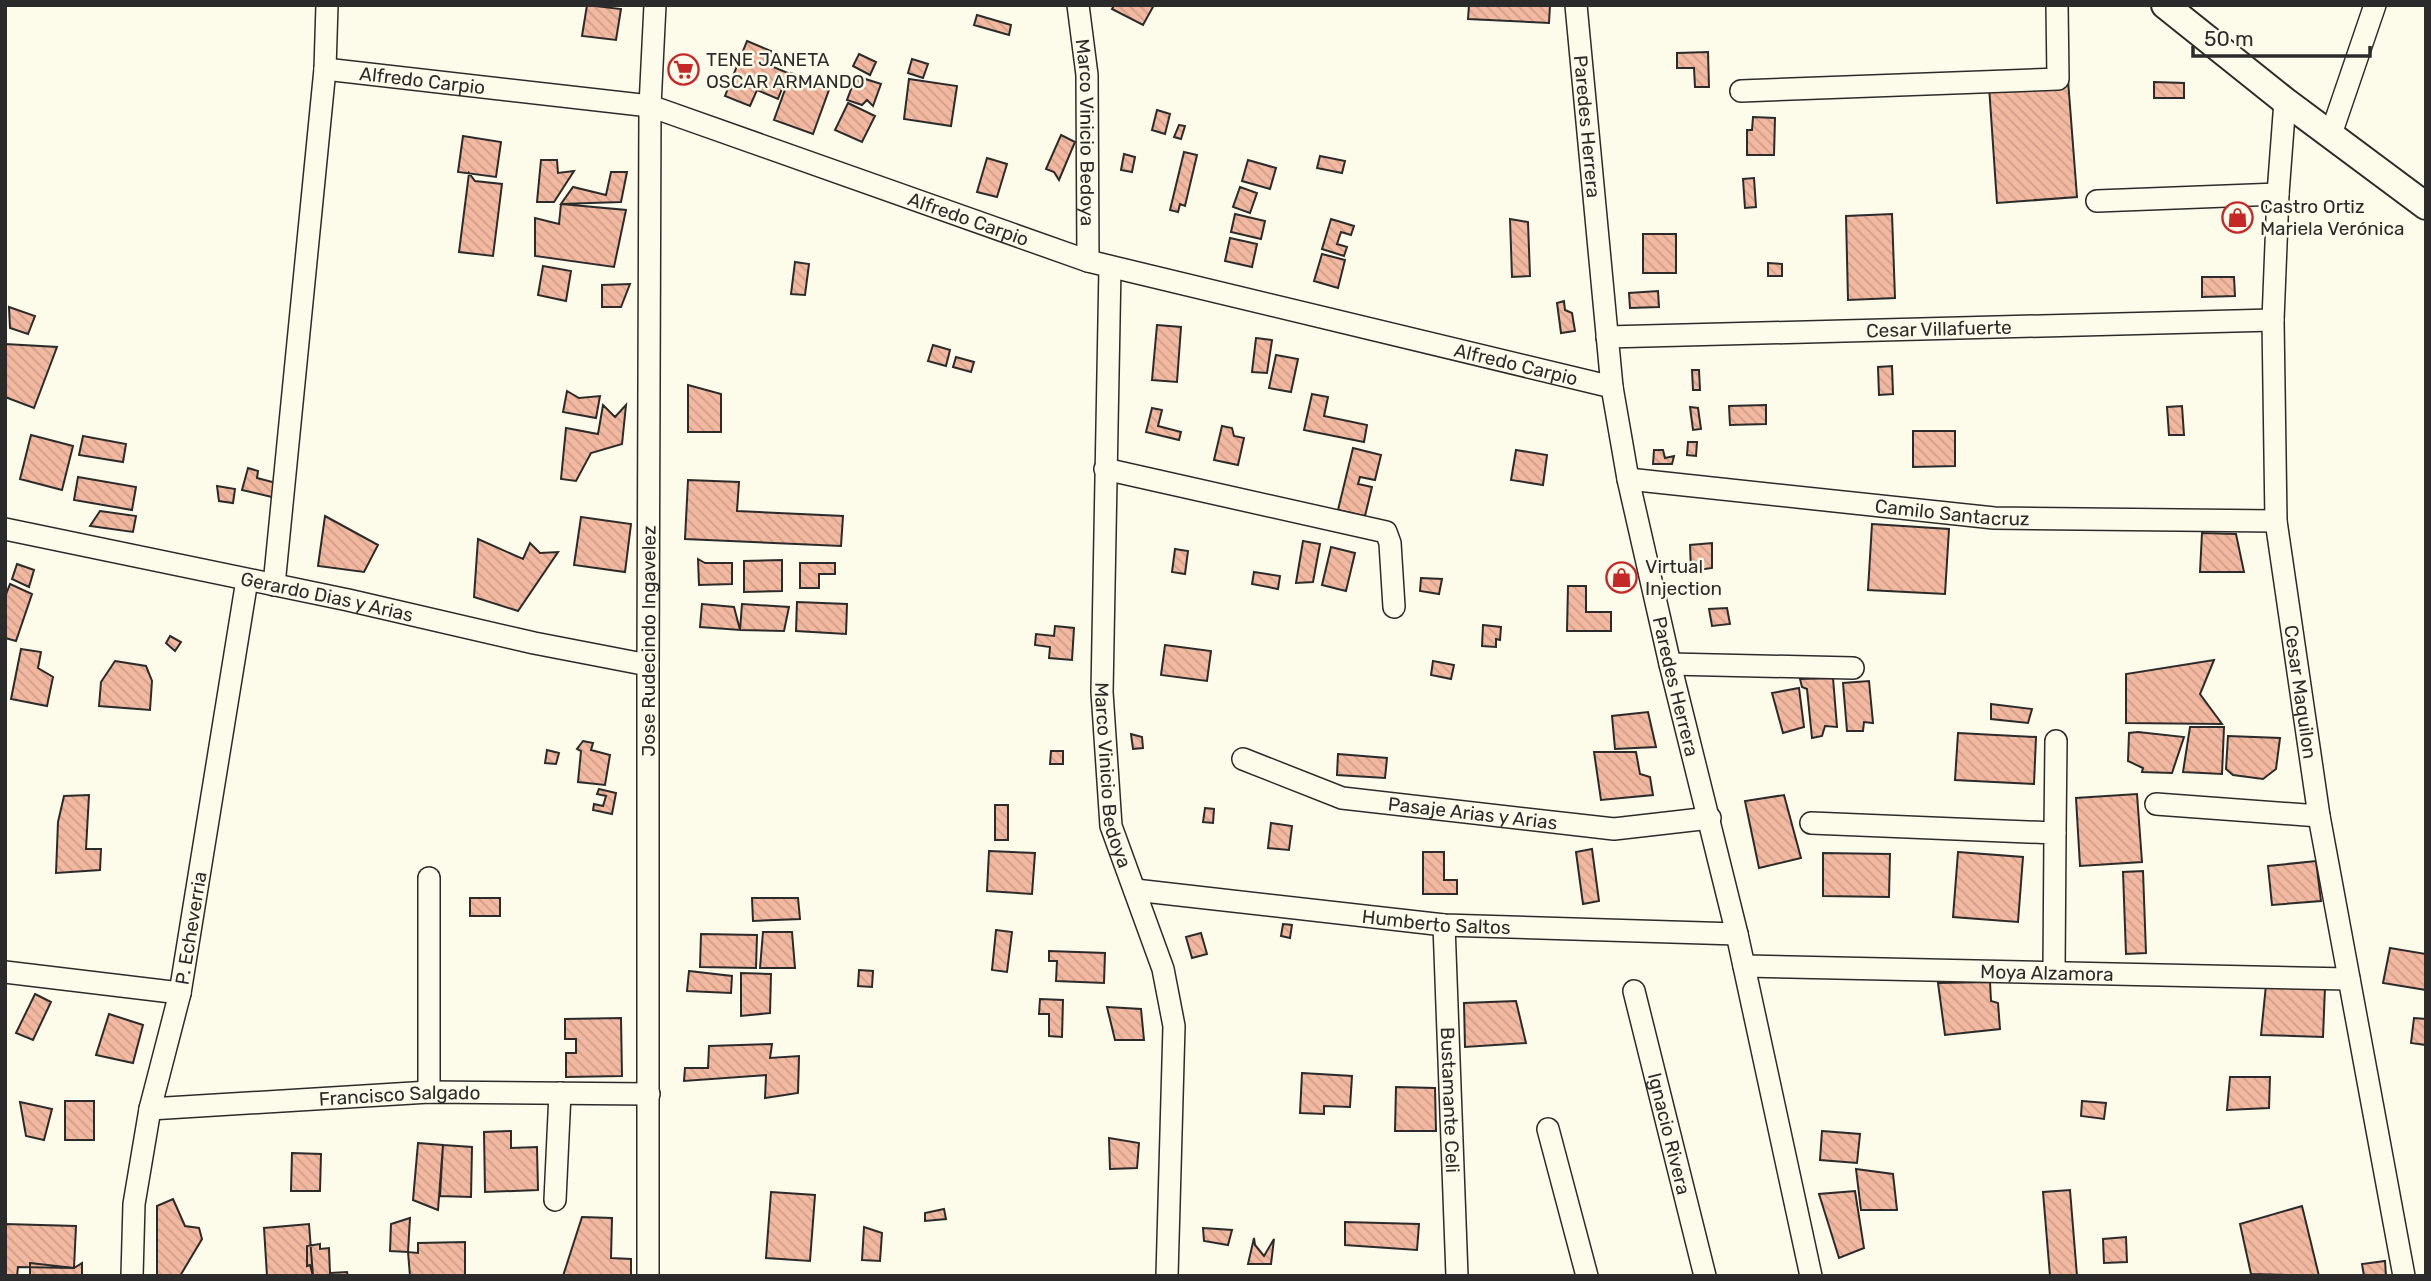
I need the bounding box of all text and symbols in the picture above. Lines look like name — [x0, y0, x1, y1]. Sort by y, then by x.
scale bar — [2193, 14, 2370, 58]
text: 50 m — [2204, 26, 2254, 51]
street label: Marco Vinicio Bedoya — [1070, 37, 1099, 226]
place label: TENE JANETA OSCAR ARMANDO — [706, 48, 865, 93]
supermarket icon: TENE JANETA OSCAR ARMANDO — [666, 53, 700, 87]
street label: Paredes Herrera — [1569, 54, 1605, 199]
street label: Alfredo Carpio — [358, 62, 486, 99]
street label: Alfredo Carpio — [905, 187, 1032, 251]
place label: Castro Ortiz Mariela Verónica — [2260, 195, 2404, 240]
shop icon: Castro Ortiz Mariela Verónica — [2220, 200, 2254, 234]
street label: Cesar Villafuerte — [1866, 316, 2012, 342]
street label: Alfredo Carpio — [1452, 338, 1580, 390]
street label: Camilo Santacruz — [1874, 494, 2030, 530]
street label: Jose Rudecindo Ingavelez — [637, 525, 660, 757]
place label: Virtual Injection — [1645, 555, 1722, 600]
shop icon: Virtual Injection — [1605, 560, 1639, 594]
street label: Gerardo Dias y Arias — [239, 567, 416, 627]
street label: Paredes Herrera — [1648, 614, 1704, 759]
street label: Cesar Maquilon — [2279, 623, 2322, 760]
street label: Marco Vinicio Bedoya — [1090, 682, 1136, 871]
street label: Pasaje Arias y Arias — [1387, 792, 1559, 834]
street label: P. Echeverria — [171, 870, 212, 986]
street label: Humberto Saltos — [1361, 905, 1511, 939]
street label: Moya Alzamora — [1980, 960, 2114, 986]
street label: Bustamante Celi — [1436, 1027, 1464, 1173]
street label: Ignacio Rivera — [1643, 1070, 1695, 1197]
street label: Francisco Salgado — [318, 1081, 480, 1111]

